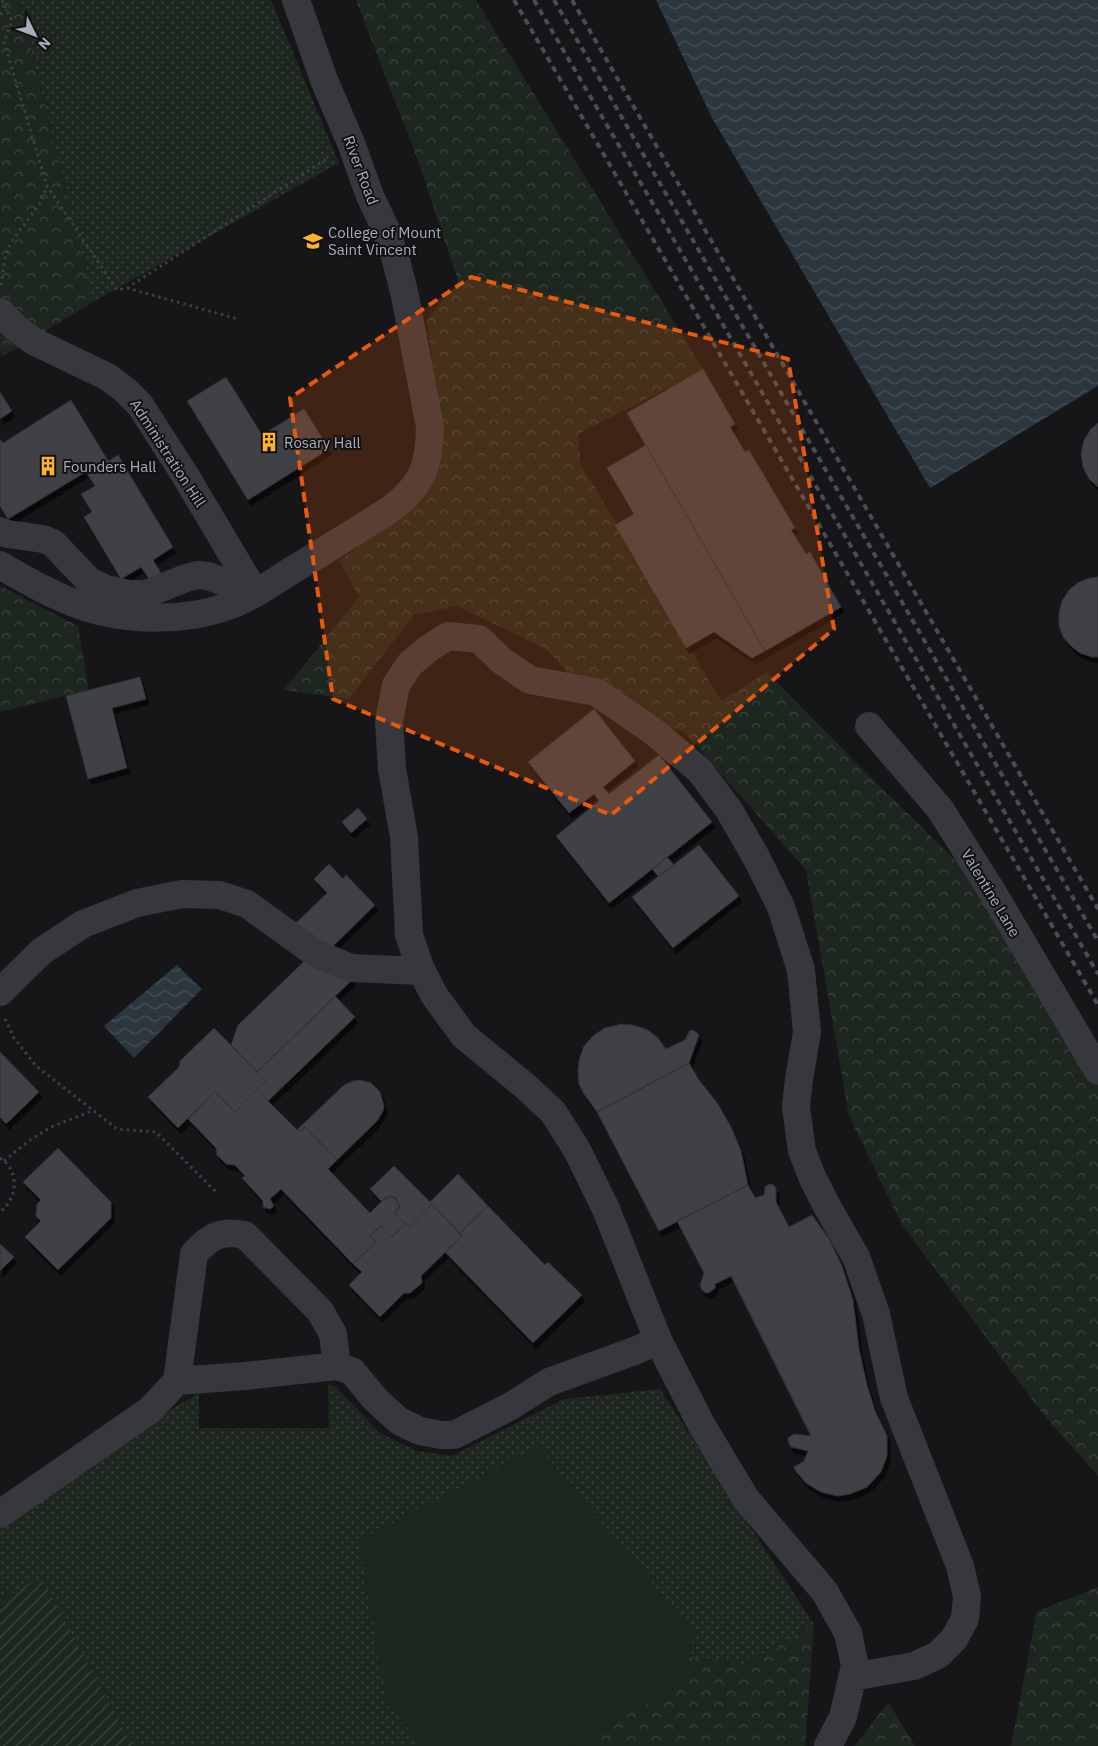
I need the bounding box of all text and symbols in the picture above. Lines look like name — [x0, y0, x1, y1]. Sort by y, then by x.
north arrow — [10, 10, 60, 60]
text: N — [35, 34, 55, 53]
street label: River Road — [339, 133, 383, 207]
place label: College of Mount Saint Vincent — [328, 223, 441, 259]
school or university icon: College of Mount Saint Vincent — [302, 230, 324, 252]
street label: Administration Hill — [126, 395, 210, 511]
building icon: Rosary Hall — [258, 431, 280, 453]
place label: Rosary Hall — [284, 433, 360, 452]
building icon: Founders Hall — [37, 455, 59, 477]
place label: Founders Hall — [63, 457, 156, 476]
street label: Valentine Lane — [957, 846, 1025, 940]

